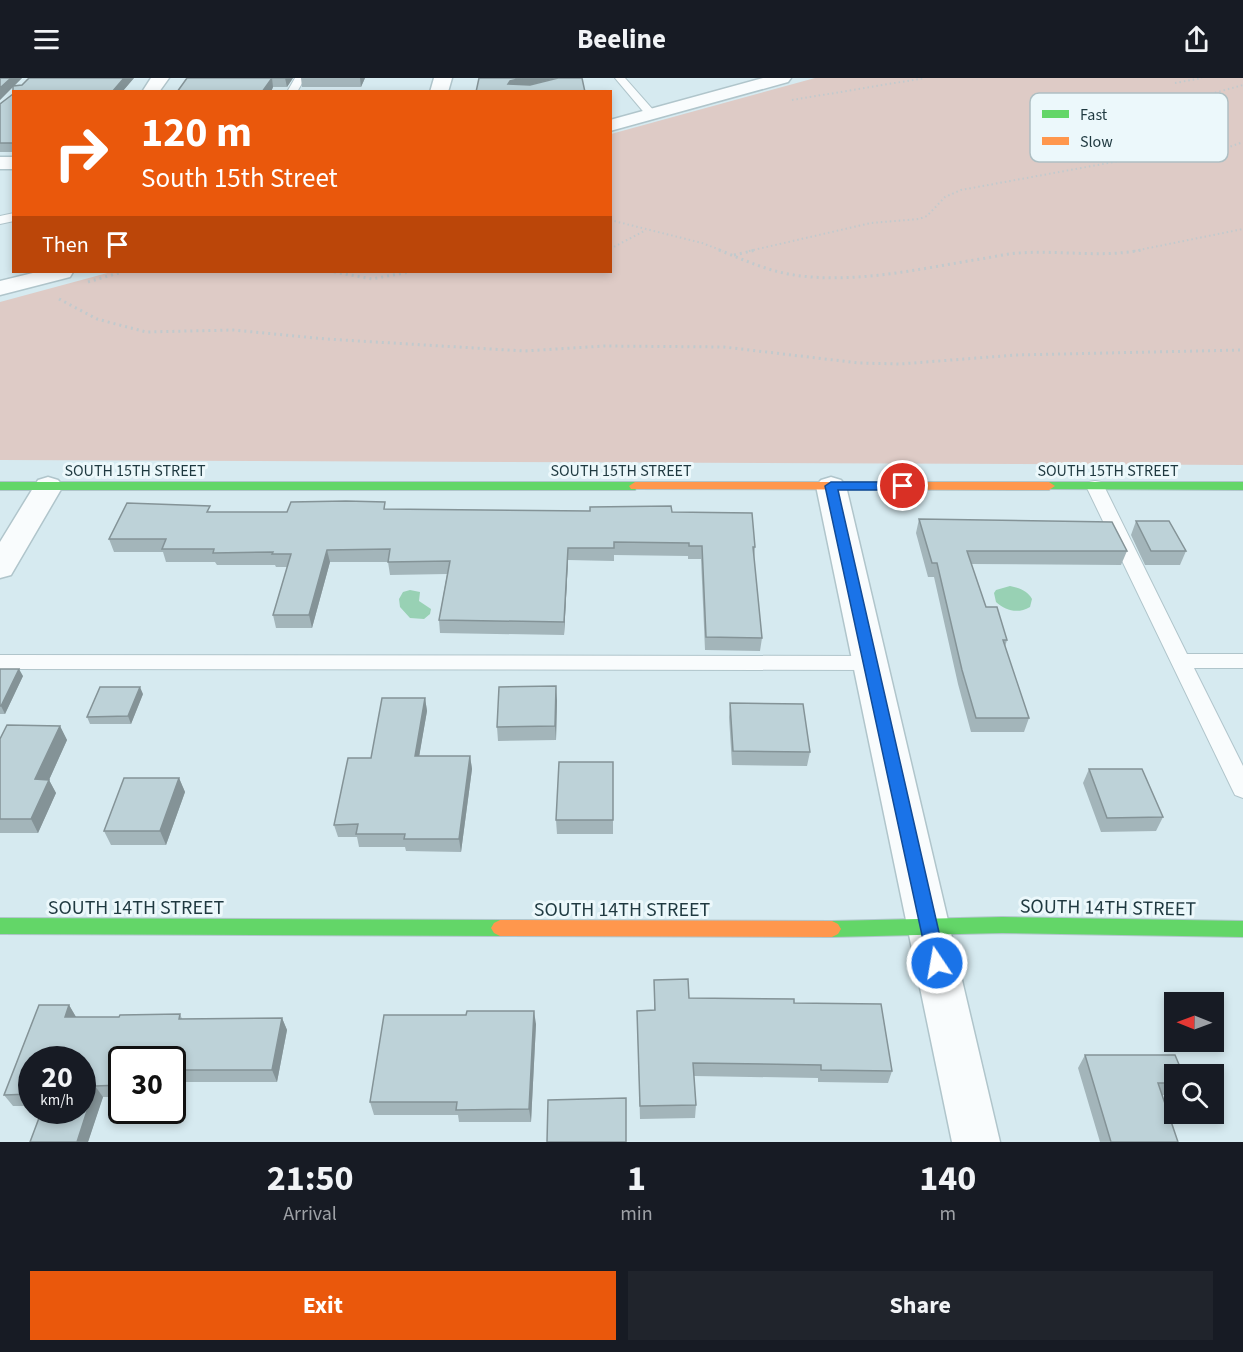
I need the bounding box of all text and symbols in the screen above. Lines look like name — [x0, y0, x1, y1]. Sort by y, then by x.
text: Beeline — [577, 20, 666, 59]
icon: menu — [30, 23, 63, 56]
icon: share — [1180, 23, 1213, 56]
legend — [1030, 93, 1228, 162]
text: 120 m — [141, 103, 252, 163]
text: Fast — [1080, 104, 1108, 126]
icon: right — [42, 114, 120, 192]
text: Slow — [1080, 131, 1113, 153]
text: South 15th Street — [141, 159, 338, 198]
icon: arrive — [101, 228, 134, 261]
text: Then — [42, 229, 89, 261]
street label: SOUTH 15TH STREET — [64, 460, 206, 482]
street label: SOUTH 15TH STREET — [550, 460, 692, 482]
pin — [877, 460, 928, 511]
street label: SOUTH 15TH STREET — [1037, 460, 1179, 482]
icon: arrive — [886, 469, 919, 502]
street label: SOUTH 14TH STREET — [1020, 892, 1197, 924]
street label: SOUTH 14TH STREET — [48, 894, 224, 922]
street label: SOUTH 14TH STREET — [534, 896, 710, 924]
position arrow — [905, 931, 969, 995]
north arrow — [1164, 992, 1224, 1052]
map controls — [1164, 992, 1224, 1124]
speed limit sign: 30 — [108, 1046, 186, 1124]
text: 20 — [41, 1056, 73, 1099]
button: search — [1164, 1064, 1224, 1124]
text: km/h — [40, 1090, 74, 1111]
text: 21:50 — [267, 1153, 354, 1204]
text: 1 — [627, 1153, 646, 1204]
text: 140 — [919, 1153, 976, 1204]
text: Arrival — [283, 1200, 337, 1228]
text: min — [620, 1200, 653, 1228]
text: m — [939, 1200, 956, 1228]
button: Exit — [30, 1271, 616, 1340]
button: Share — [628, 1271, 1213, 1340]

